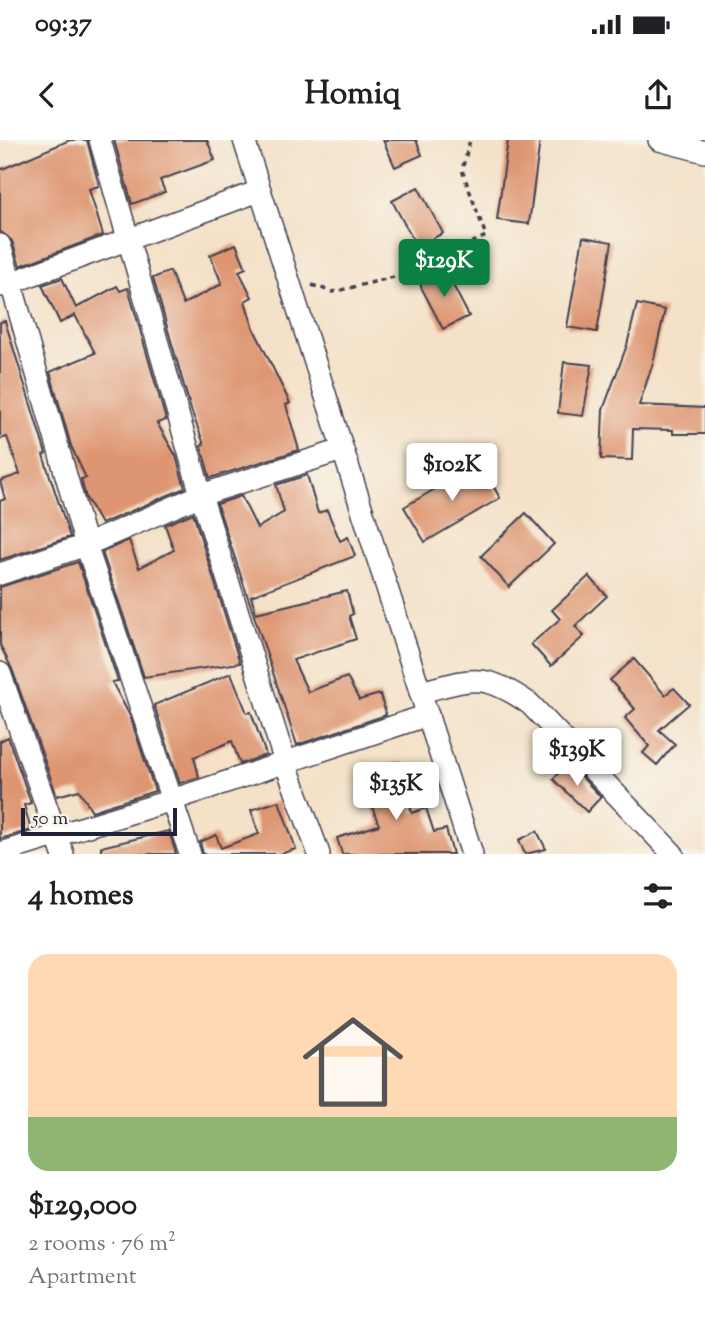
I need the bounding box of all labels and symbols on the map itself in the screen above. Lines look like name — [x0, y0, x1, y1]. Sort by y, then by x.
pin: $129K — [395, 240, 493, 299]
pin: $102K — [403, 444, 501, 503]
pin: $139K — [528, 728, 626, 788]
pin: $135K — [347, 762, 445, 822]
scale bar — [21, 805, 177, 837]

